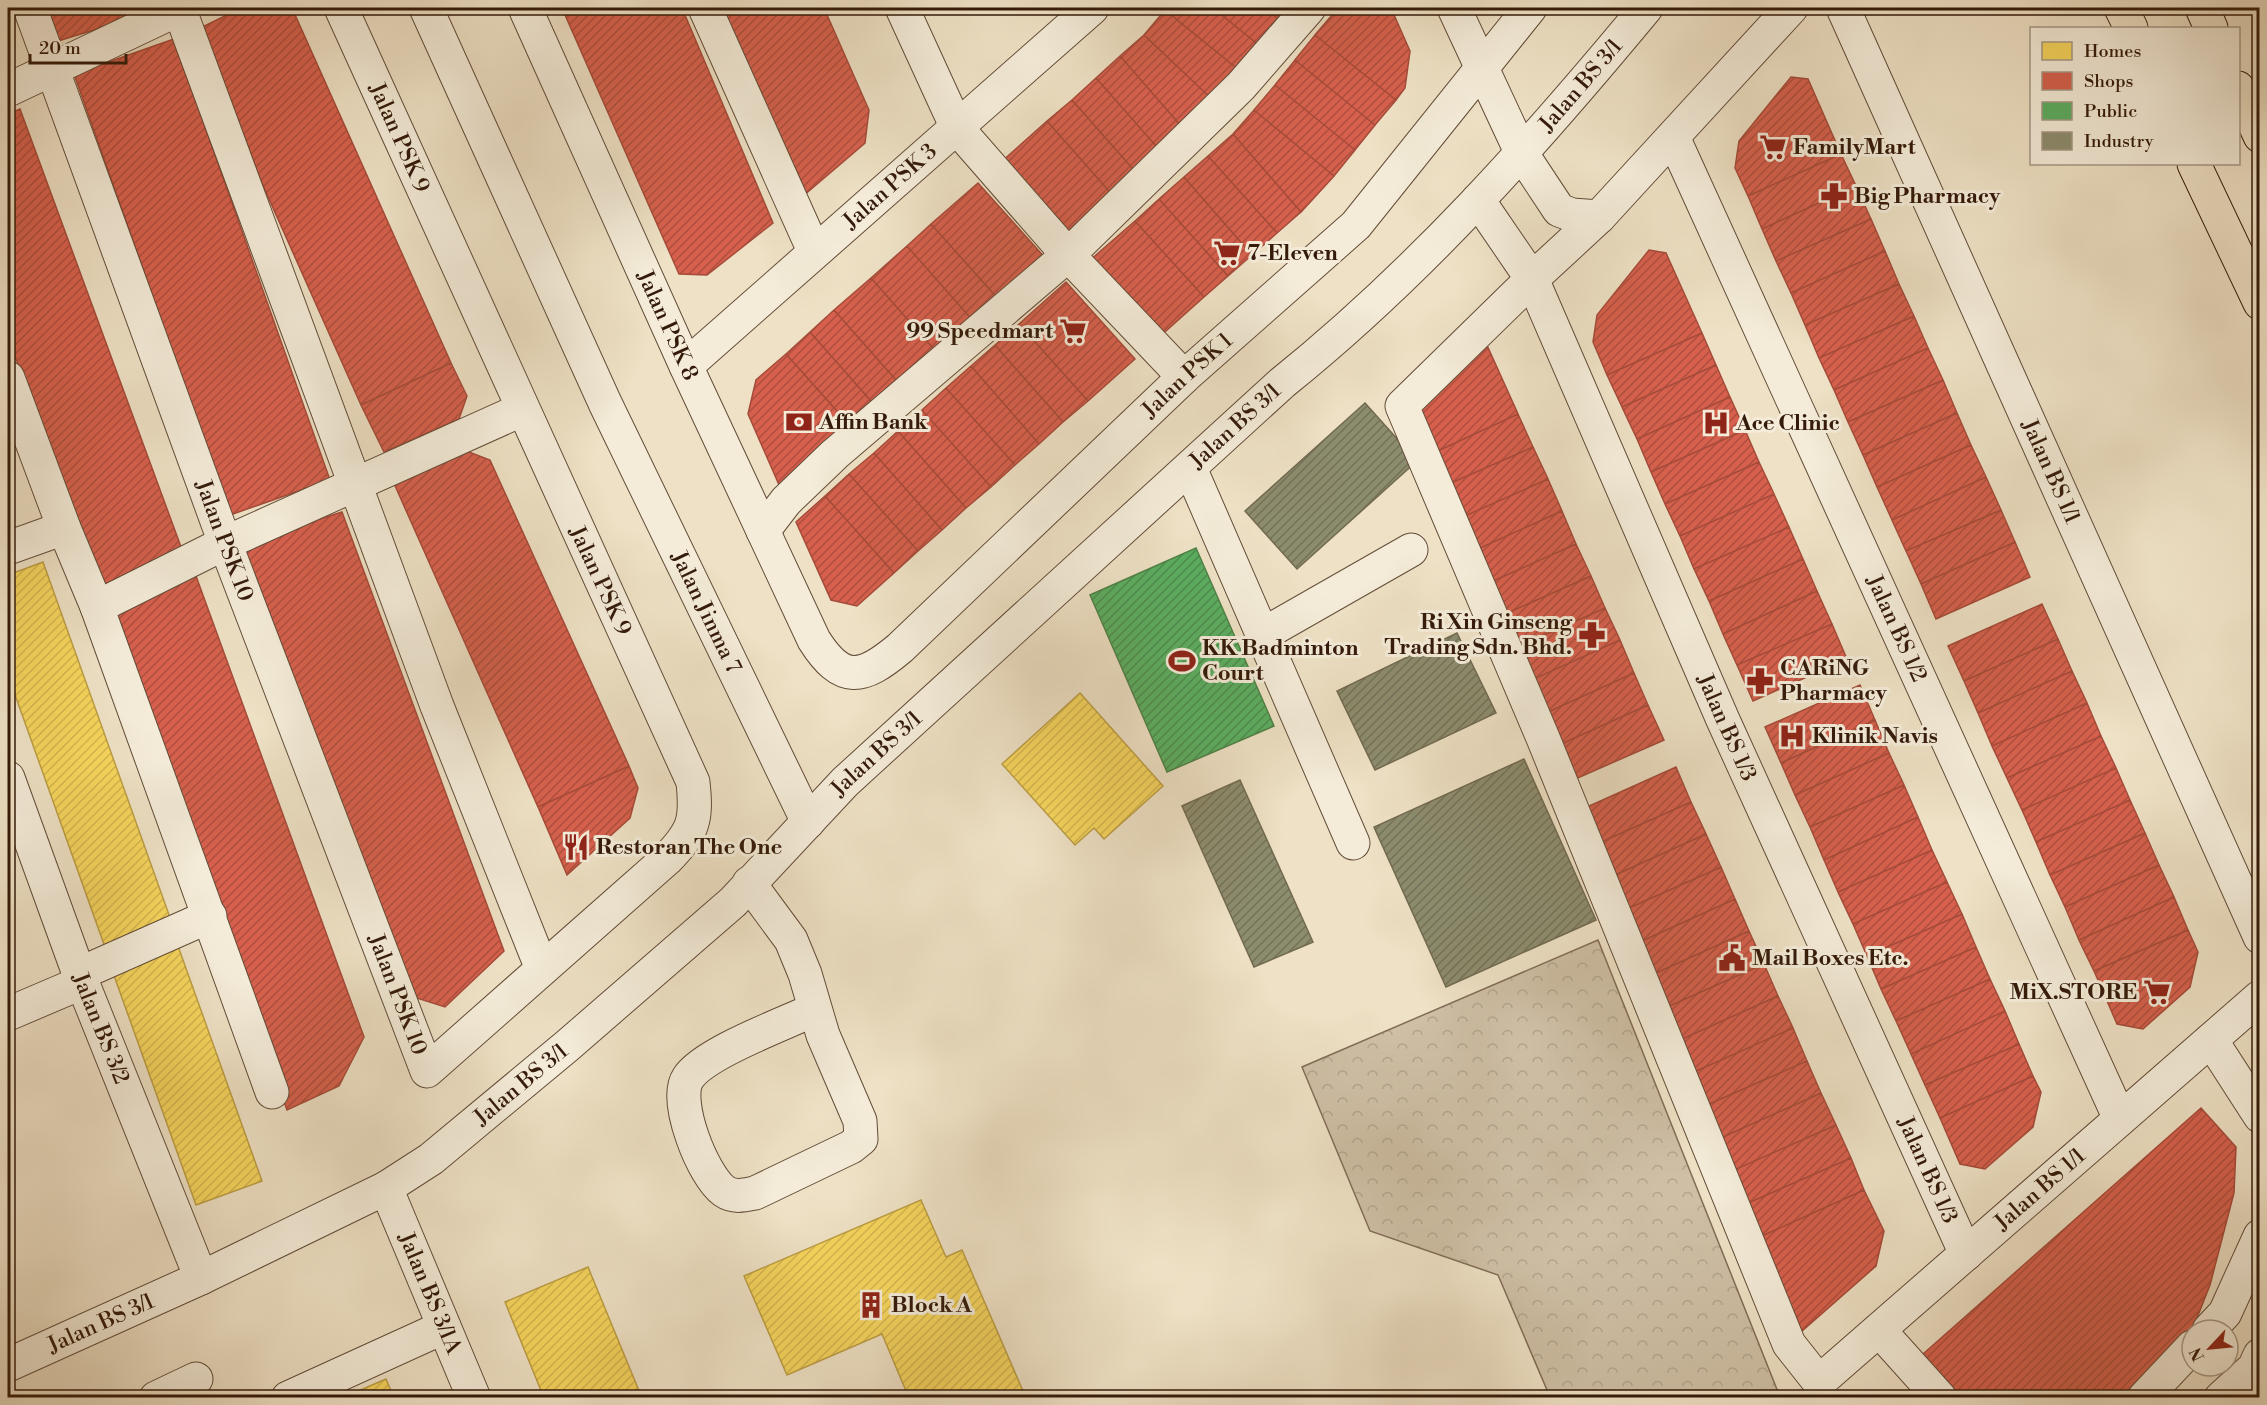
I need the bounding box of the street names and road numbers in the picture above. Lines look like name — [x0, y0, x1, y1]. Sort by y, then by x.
street label: Jalan BS 3/1 — [1533, 33, 1629, 138]
street label: Jalan PSK 9 — [362, 78, 435, 197]
street label: Jalan PSK 3 — [837, 138, 943, 235]
street label: Jalan PSK 8 — [631, 265, 704, 385]
street label: Jalan PSK 1 — [1136, 326, 1239, 424]
street label: Jalan BS 3/1 — [1183, 377, 1287, 475]
street label: Jalan BS 1/1 — [2015, 414, 2086, 528]
street label: Jalan PSK 10 — [189, 475, 260, 605]
street label: Jalan PSK 9 — [563, 521, 637, 640]
street label: Jalan Jinma 7 — [665, 546, 747, 678]
street label: Jalan BS 1/2 — [1860, 570, 1933, 686]
street label: Jalan BS 1/3 — [1691, 669, 1762, 785]
street label: Jalan BS 3/1 — [824, 705, 928, 803]
street label: Jalan PSK 10 — [362, 929, 433, 1059]
street label: Jalan BS 3/2 — [66, 968, 135, 1088]
street label: Jalan BS 3/1 — [468, 1037, 574, 1132]
street label: Jalan BS 1/3 — [1891, 1111, 1964, 1228]
street label: Jalan BS 1/1 — [1988, 1142, 2091, 1237]
street label: Jalan BS 3/1A — [392, 1227, 468, 1359]
street label: Jalan BS 3/1 — [42, 1287, 159, 1359]

